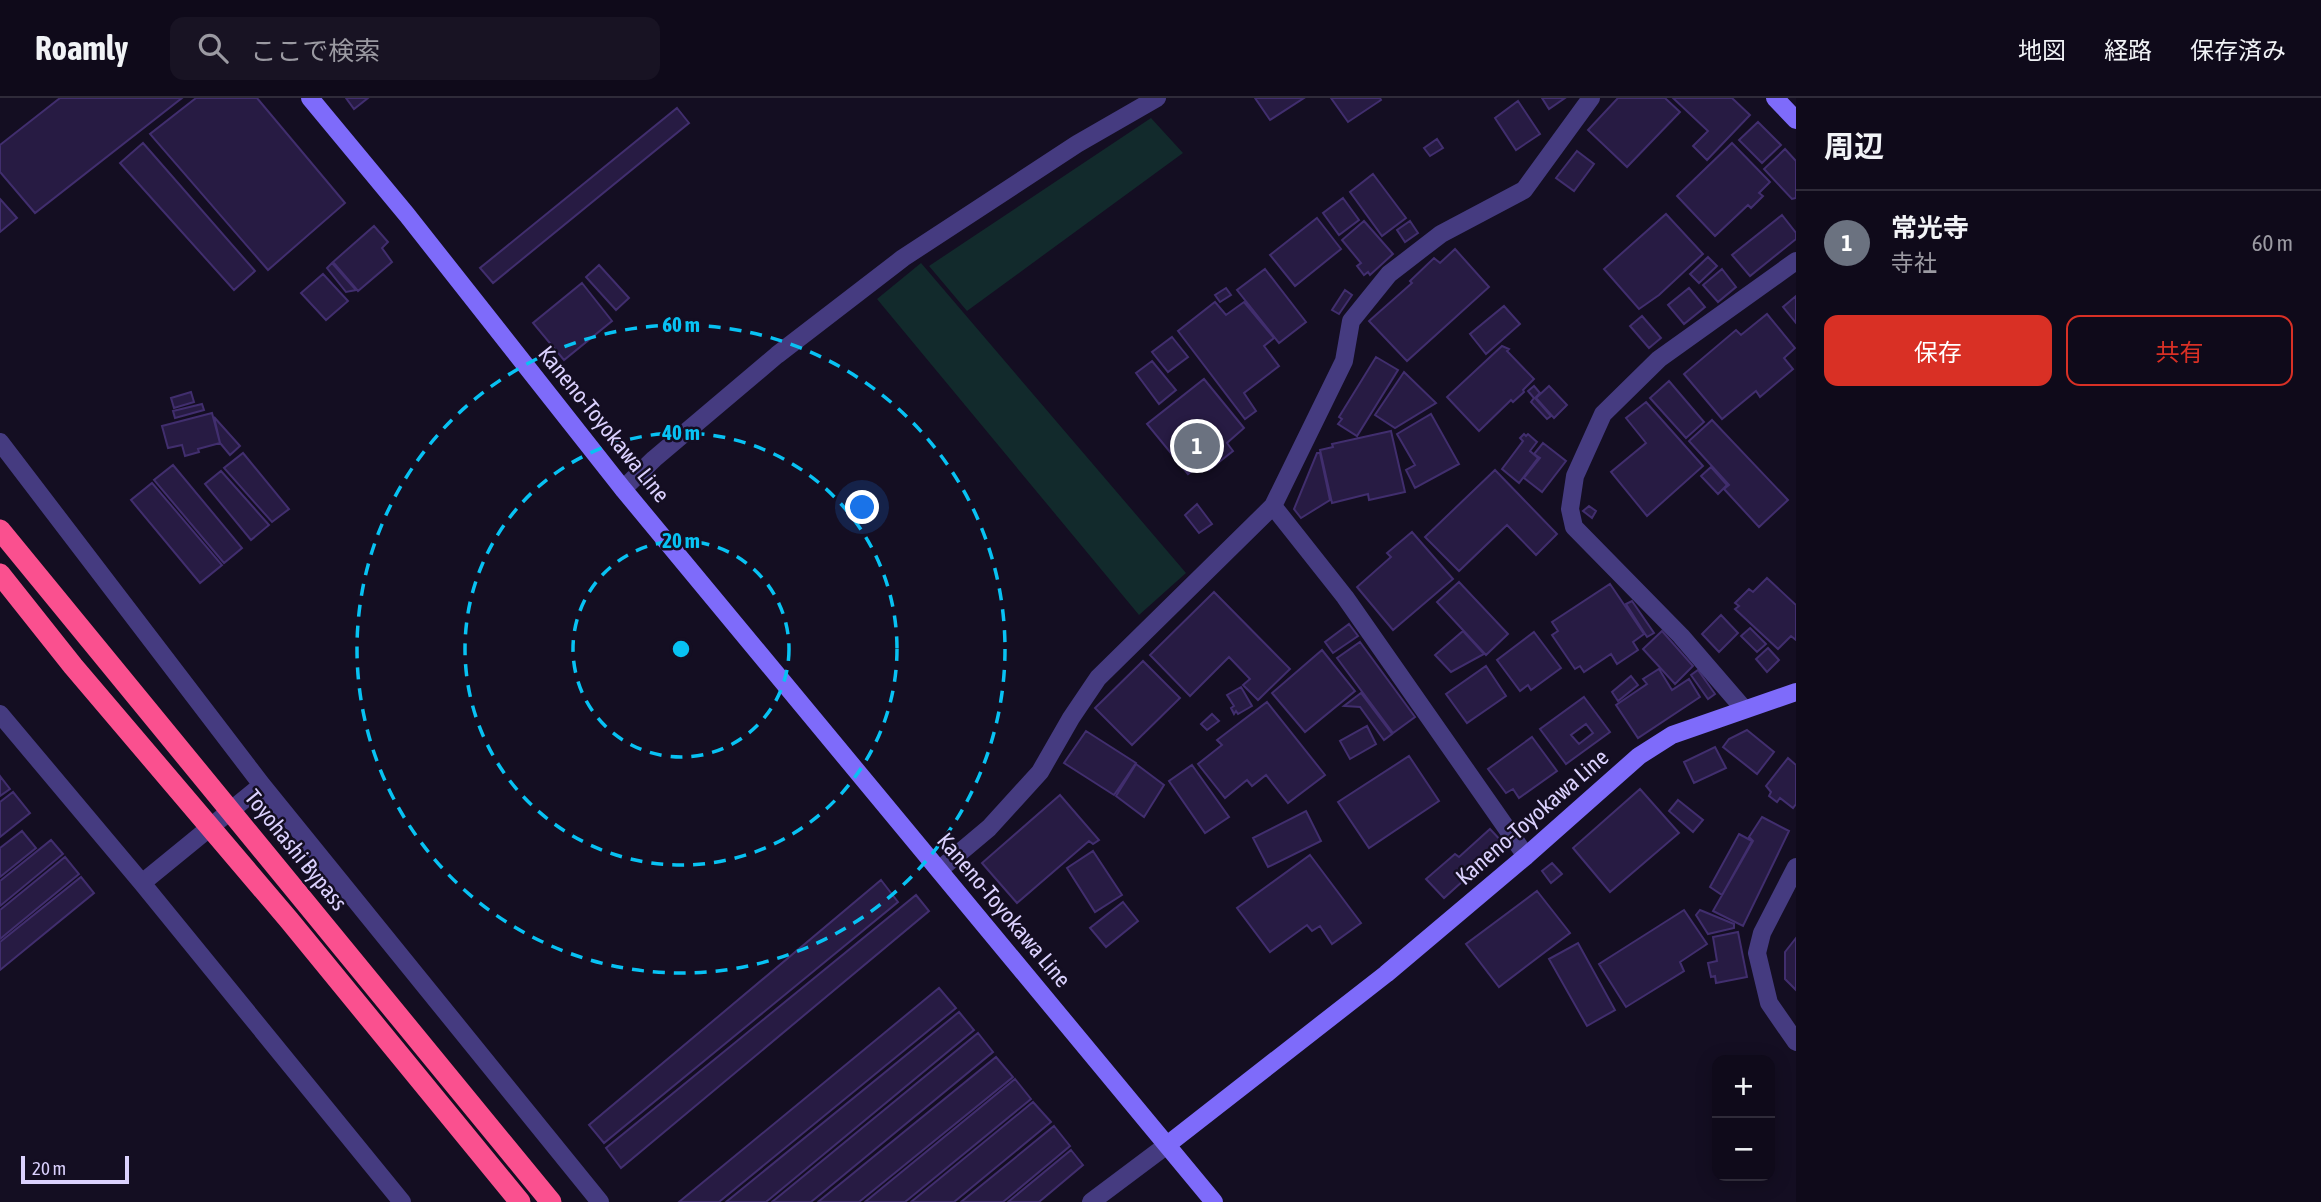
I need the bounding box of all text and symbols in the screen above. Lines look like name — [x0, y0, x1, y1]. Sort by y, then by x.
search box — [170, 17, 660, 80]
text: Roamly — [35, 29, 128, 67]
icon: search — [194, 29, 232, 67]
text: ここで検索 — [250, 36, 380, 66]
text: 地図 — [2018, 37, 2066, 64]
text: 経路 — [2104, 37, 2152, 64]
text: 保存済み — [2190, 37, 2286, 64]
text: 周辺 — [1824, 129, 1884, 163]
text: 常光寺 — [1891, 213, 1969, 243]
text: 1 — [1842, 230, 1852, 256]
text: 60 m — [2252, 230, 2293, 256]
text: 寺社 — [1891, 250, 1937, 276]
text: 60 m — [662, 312, 700, 336]
button: 保存 — [1824, 315, 2052, 386]
button: 共有 — [2066, 315, 2293, 386]
street label: Kaneno-Toyokawa Line — [533, 341, 675, 507]
text: 40 m — [661, 420, 700, 444]
pin: 1 — [1174, 420, 1220, 472]
your location — [845, 490, 879, 524]
text: 20 m — [662, 528, 700, 552]
centre of rings — [669, 637, 693, 661]
street label: Kaneno-Toyokawa Line — [1451, 744, 1613, 890]
street label: Toyohashi Bypass — [240, 785, 352, 915]
street label: Kaneno-Toyokawa Line — [932, 828, 1076, 992]
map controls — [1712, 1055, 1775, 1181]
button: + — [1712, 1055, 1775, 1118]
button: − — [1712, 1118, 1775, 1181]
scale bar — [21, 1153, 130, 1185]
text: 20 m — [32, 1157, 66, 1179]

